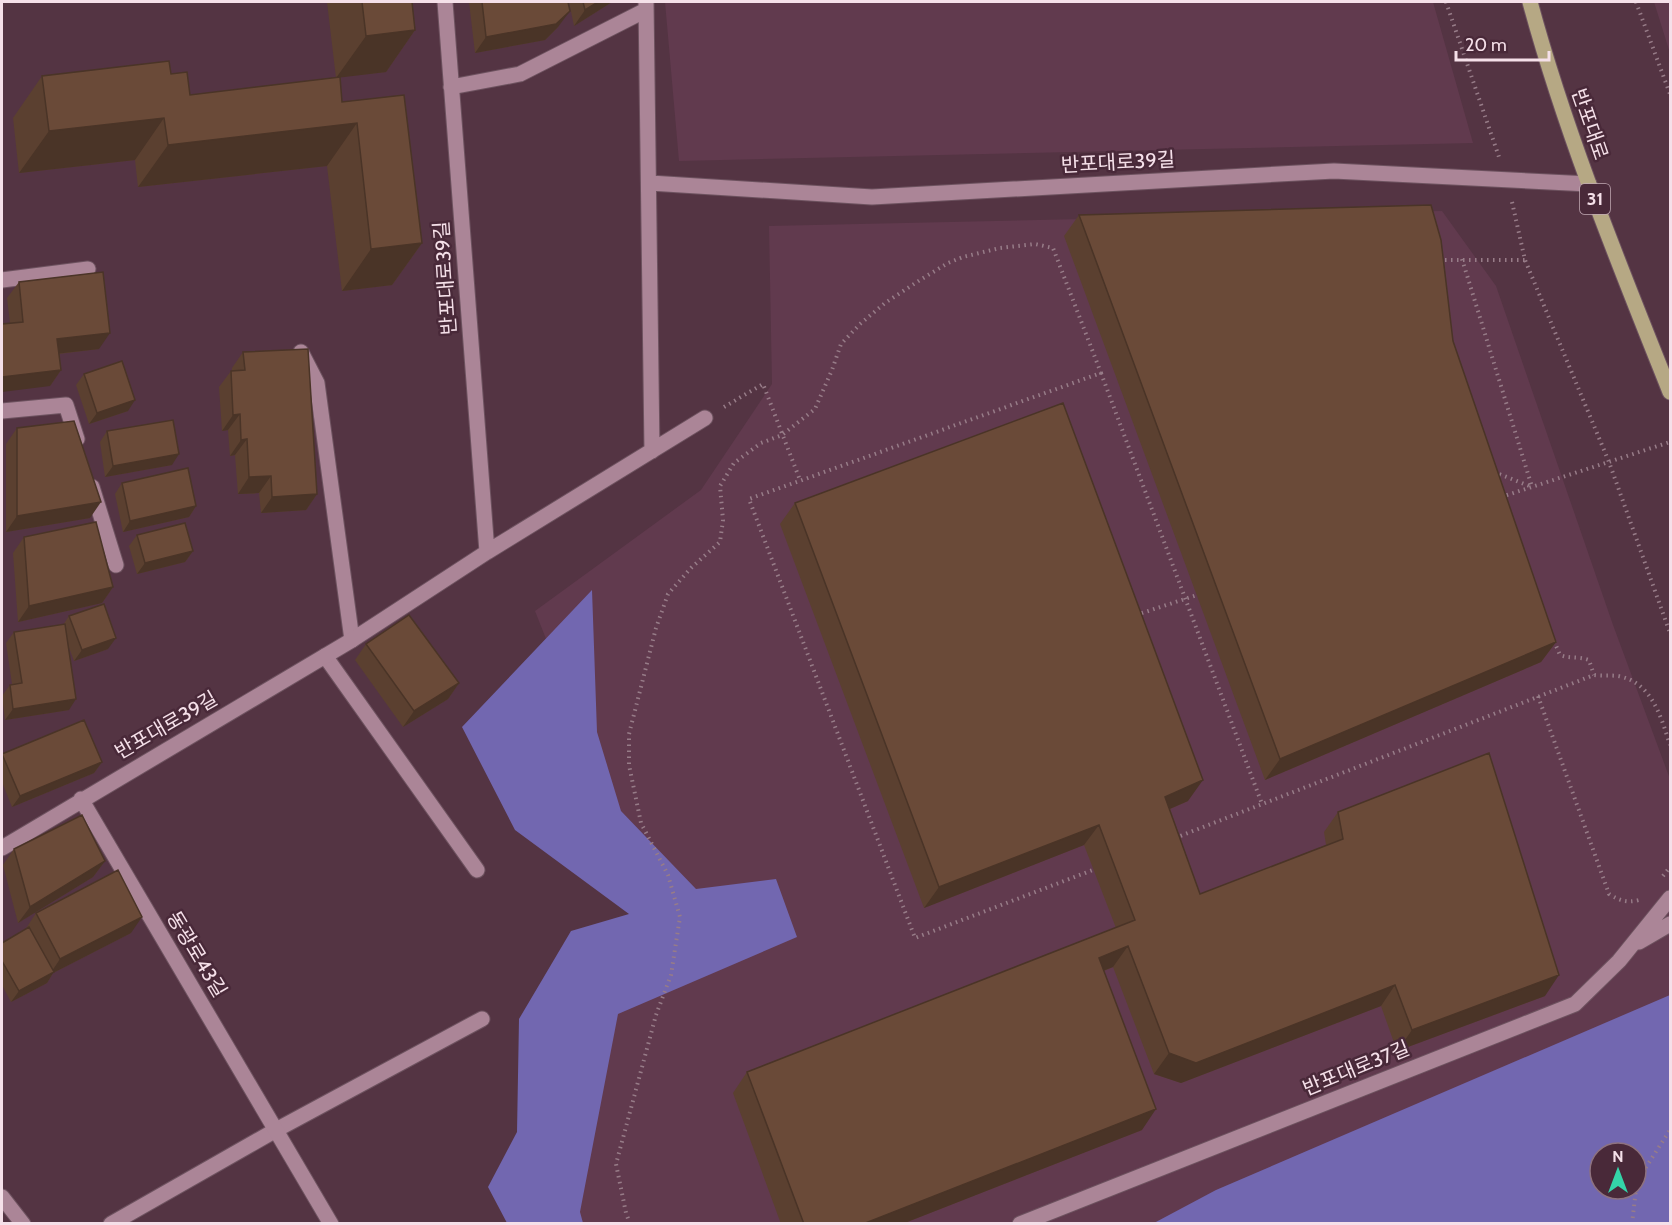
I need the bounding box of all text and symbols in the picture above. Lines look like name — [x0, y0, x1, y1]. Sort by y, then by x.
scale bar — [1456, 24, 1549, 62]
text: 20 m — [1465, 34, 1507, 56]
street label: 반포대로 — [1567, 85, 1613, 163]
street label: 반포대로39길 — [1060, 147, 1176, 177]
road number: 31 — [1580, 184, 1610, 214]
street label: 반포대로39길 — [429, 220, 461, 336]
street label: 반포대로39길 — [111, 686, 221, 764]
street label: 동광로43길 — [162, 907, 232, 1001]
street label: 반포대로37길 — [1299, 1036, 1413, 1100]
north arrow — [1588, 1141, 1648, 1201]
text: N — [1612, 1147, 1624, 1166]

